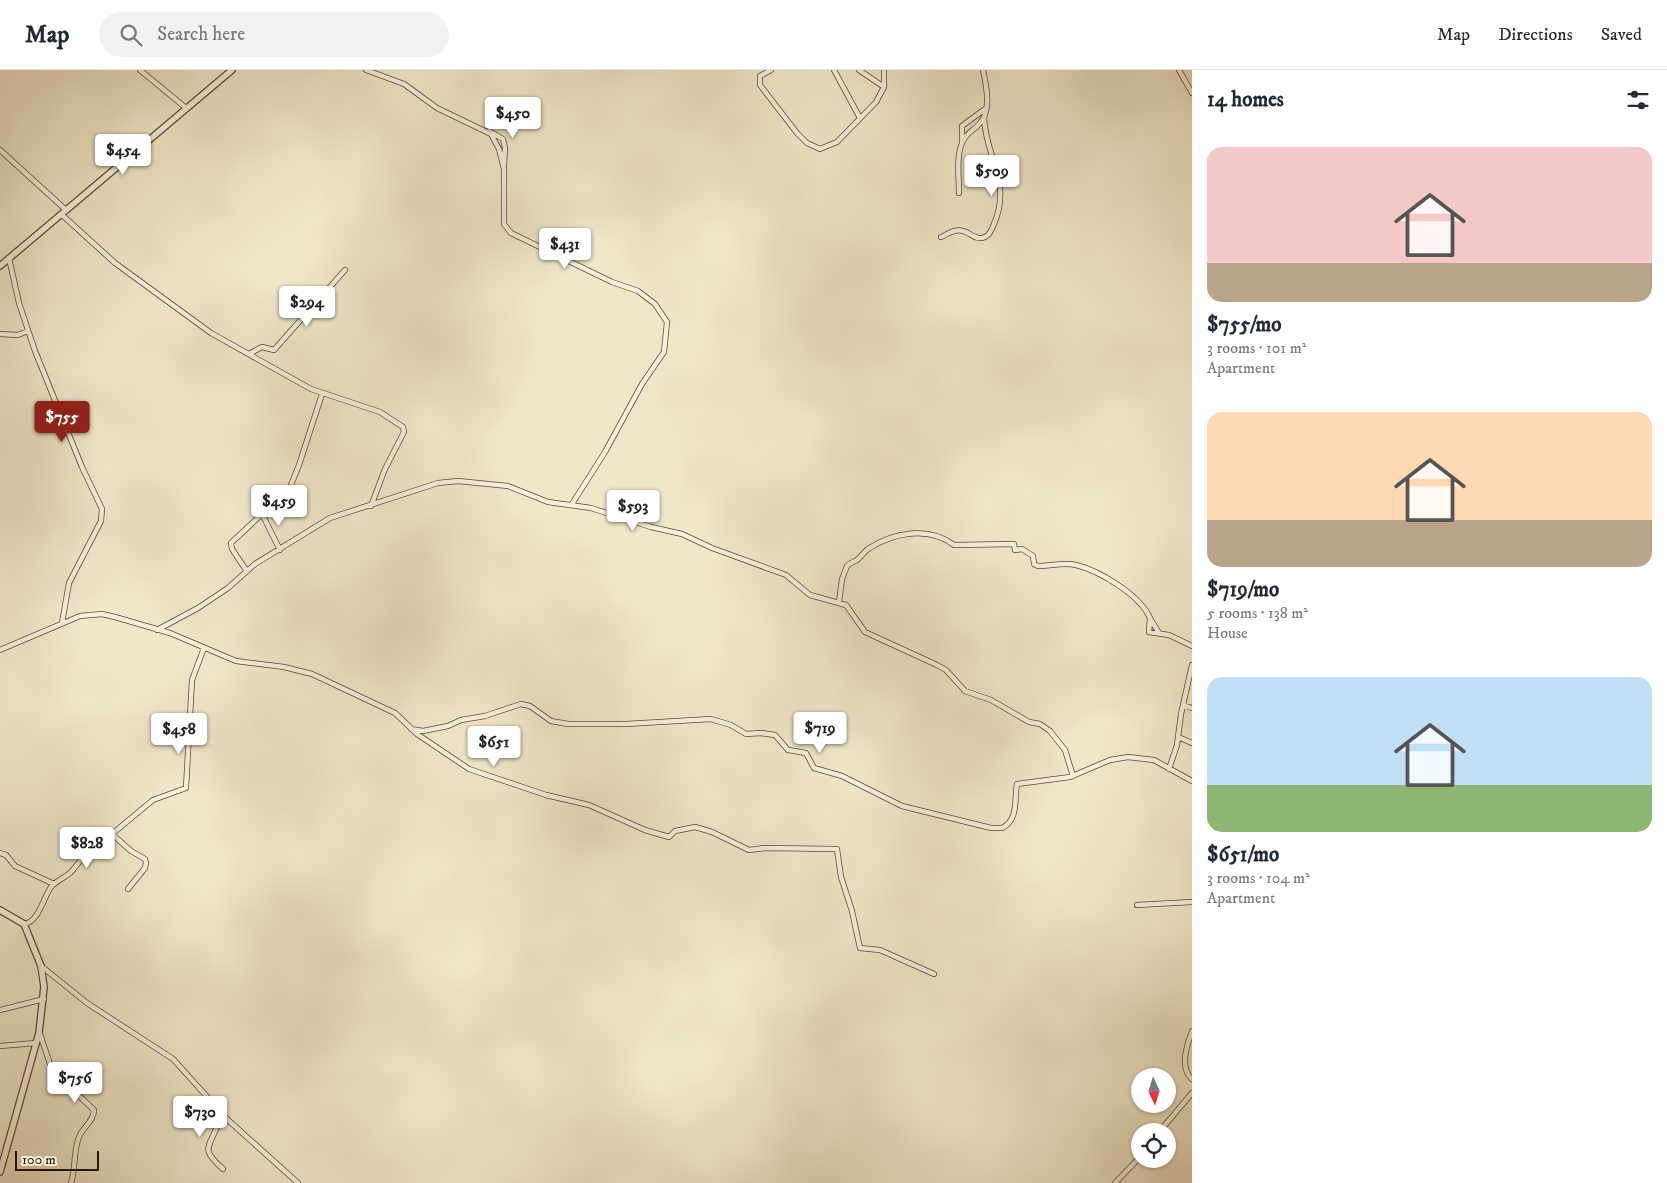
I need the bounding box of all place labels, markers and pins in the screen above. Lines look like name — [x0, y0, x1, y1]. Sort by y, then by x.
pin: $450 — [483, 97, 543, 139]
pin: $454 — [93, 134, 153, 176]
pin: $509 — [962, 154, 1022, 197]
pin: $431 — [535, 228, 595, 270]
pin: $294 — [277, 286, 337, 328]
pin: $755 — [32, 400, 92, 443]
pin: $459 — [249, 484, 309, 527]
pin: $593 — [603, 490, 663, 532]
pin: $458 — [149, 712, 209, 755]
pin: $719 — [790, 712, 850, 754]
pin: $651 — [464, 726, 524, 768]
pin: $828 — [57, 826, 117, 869]
pin: $756 — [45, 1062, 105, 1104]
pin: $730 — [170, 1096, 230, 1138]

